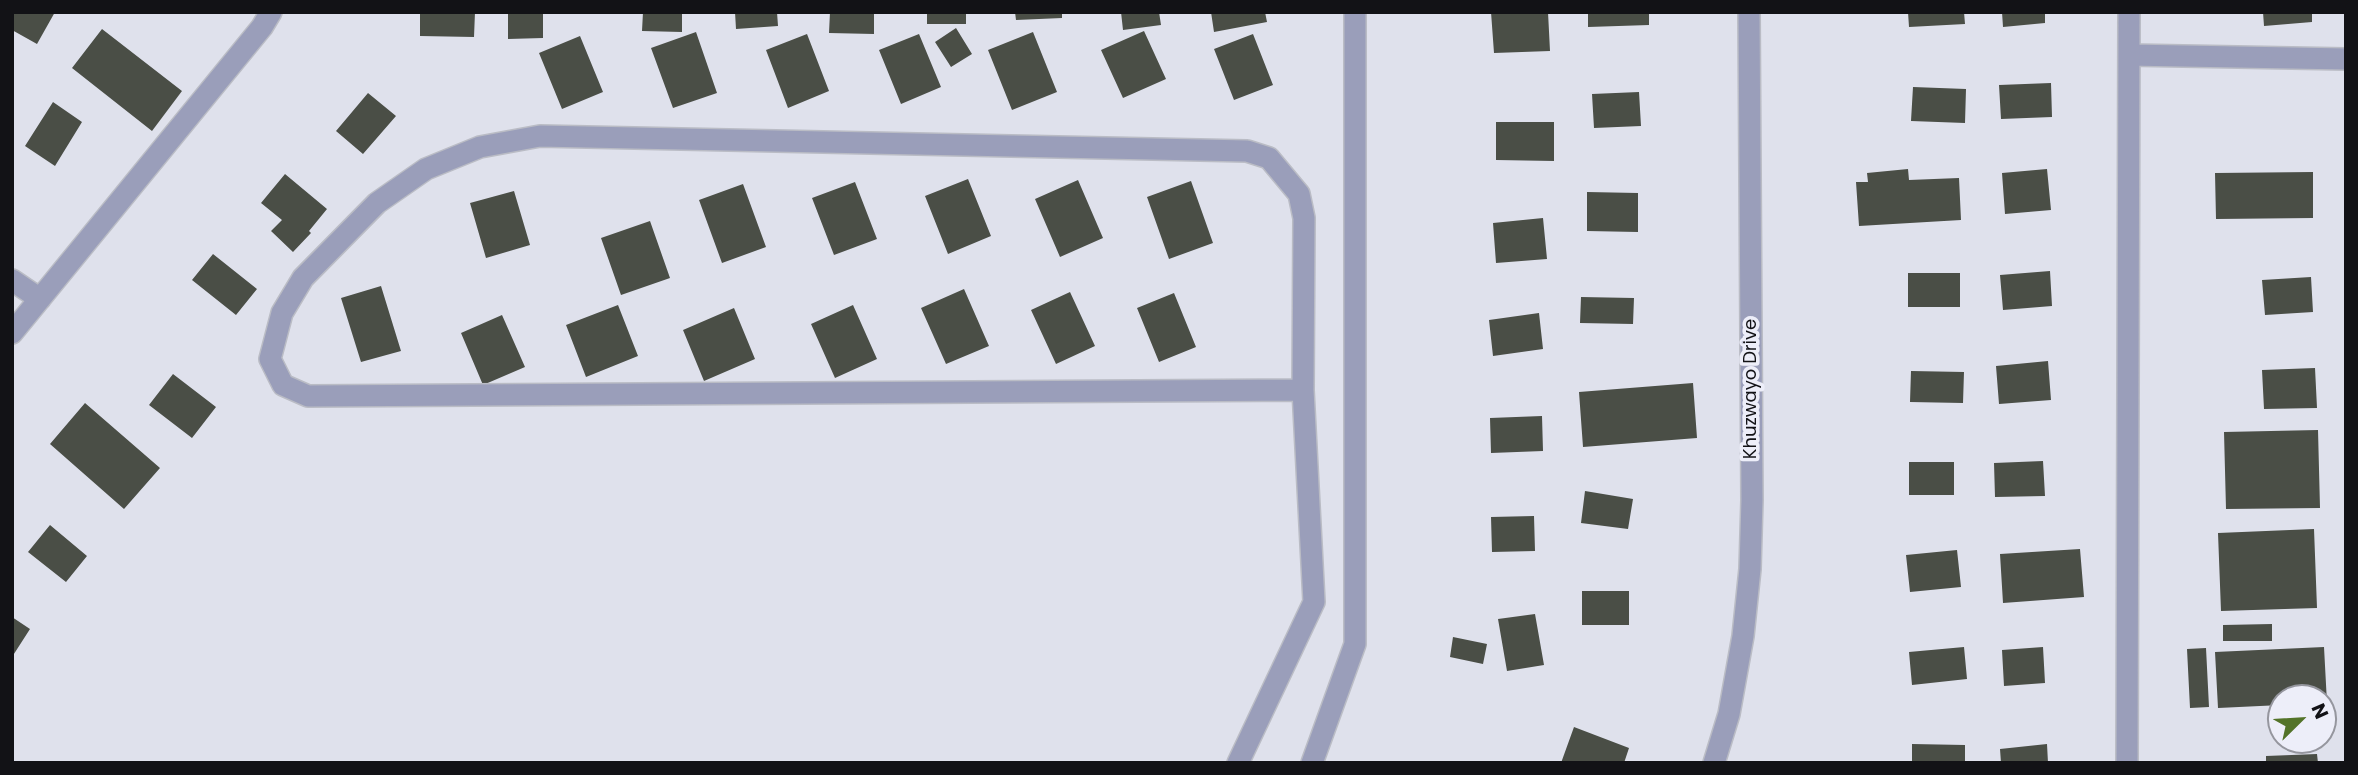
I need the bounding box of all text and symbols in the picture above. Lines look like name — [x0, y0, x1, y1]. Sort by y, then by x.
street label: Khuzwayo Drive — [1740, 319, 1762, 459]
north arrow — [2267, 684, 2337, 754]
text: N — [2305, 699, 2335, 723]

